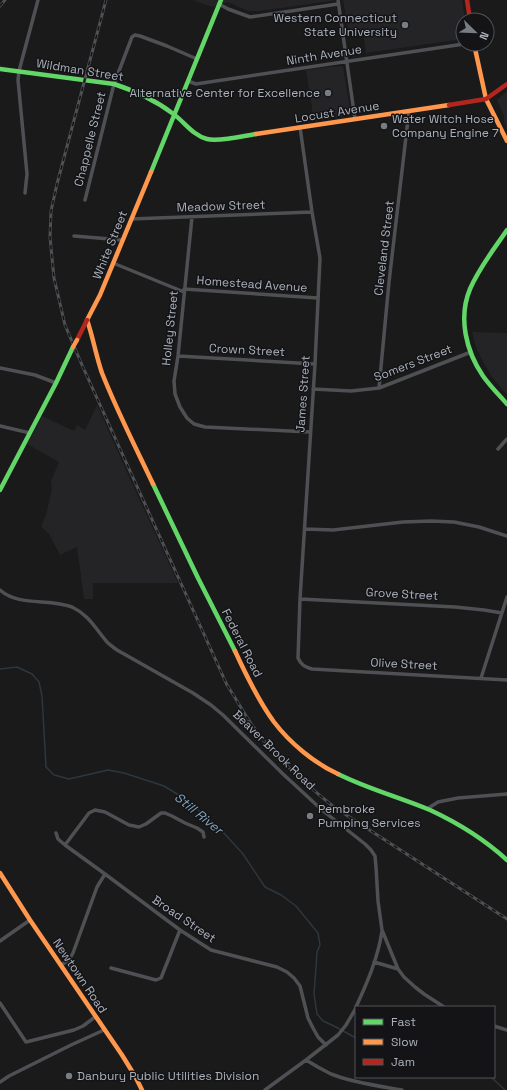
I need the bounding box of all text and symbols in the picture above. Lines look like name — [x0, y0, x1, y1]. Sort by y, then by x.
place label: Western Connecticut State University — [274, 10, 397, 40]
north arrow — [455, 12, 495, 52]
marker: Western Connecticut State University — [400, 20, 410, 30]
text: N — [476, 30, 492, 42]
street label: Ninth Avenue — [285, 41, 363, 69]
street label: Wildman Street — [35, 55, 125, 85]
place label: Alternative Center for Excellence — [129, 85, 320, 101]
marker: Alternative Center for Excellence — [323, 88, 333, 98]
street label: Chappelle Street — [70, 90, 110, 188]
street label: Locust Avenue — [294, 97, 380, 127]
place label: Water Witch Hose Company Engine 7 — [392, 111, 499, 141]
marker: Water Witch Hose Company Engine 7 — [379, 121, 389, 131]
street label: Meadow Street — [176, 196, 266, 216]
street label: Cleveland Street — [370, 200, 398, 296]
street label: White Street — [89, 208, 131, 282]
street label: Homestead Avenue — [196, 272, 308, 296]
street label: Holley Street — [158, 290, 182, 366]
street label: Crown Street — [209, 340, 285, 360]
street label: Somers Street — [372, 341, 454, 385]
street label: James Street — [292, 355, 314, 433]
street label: Grove Street — [365, 584, 439, 604]
street label: Federal Road — [218, 606, 266, 680]
street label: Olive Street — [370, 654, 438, 674]
street label: Beaver Brook Road — [229, 707, 319, 793]
water label: Still River — [171, 789, 228, 839]
place label: Pembroke Pumping Services — [318, 801, 421, 831]
marker: Pembroke Pumping Services — [305, 811, 315, 821]
street label: Broad Street — [149, 892, 219, 946]
street label: Newtown Road — [49, 936, 111, 1016]
legend — [355, 1006, 495, 1078]
text: Fast — [391, 1014, 416, 1030]
text: Slow — [391, 1034, 418, 1050]
text: Jam — [391, 1054, 415, 1070]
place label: Danbury Public Utilities Division — [77, 1068, 259, 1084]
marker: Danbury Public Utilities Division — [64, 1071, 74, 1081]

